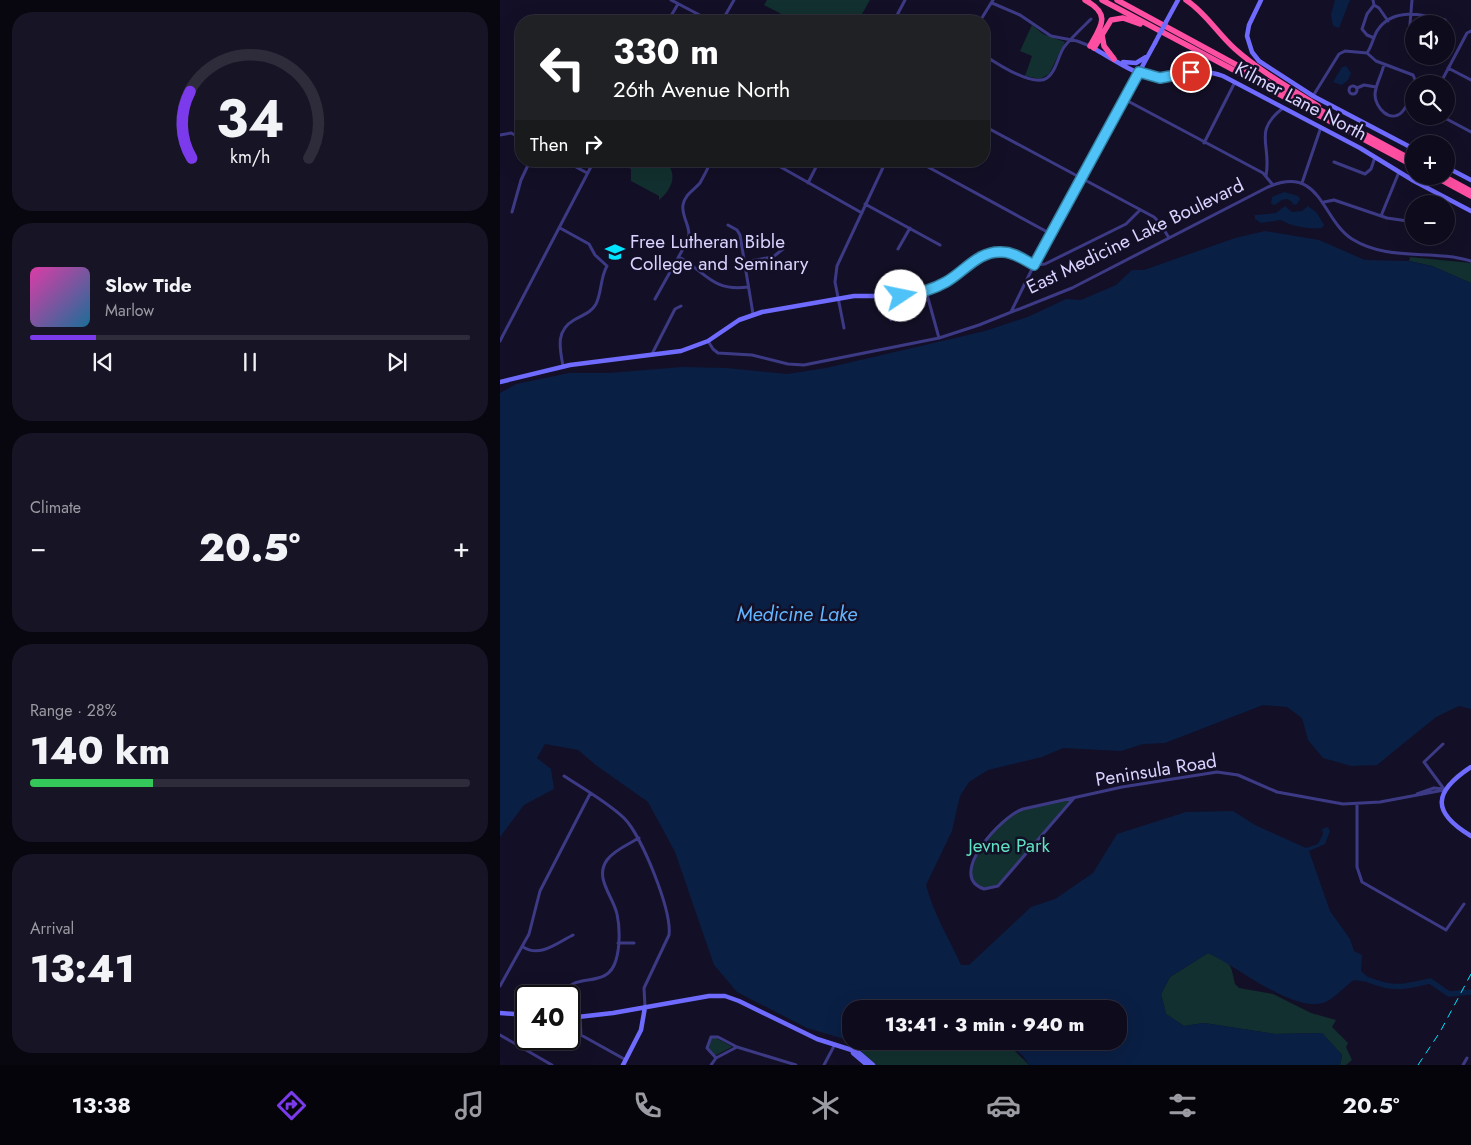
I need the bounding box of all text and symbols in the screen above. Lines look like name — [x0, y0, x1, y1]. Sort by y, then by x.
map controls — [1405, 15, 1455, 245]
button: sound — [1405, 15, 1455, 65]
text: 330 m — [613, 27, 719, 77]
icon: left — [530, 35, 595, 100]
pin — [1170, 51, 1212, 93]
street label: Kilmer Lane North — [1230, 55, 1372, 147]
icon: arrive — [1177, 58, 1205, 86]
text: 26th Avenue North — [613, 73, 790, 105]
button: search — [1405, 75, 1455, 125]
text: 34 — [216, 81, 284, 157]
icon: right — [579, 130, 607, 158]
text: Then — [530, 131, 569, 158]
button: + — [1405, 135, 1455, 185]
text: km/h — [230, 144, 270, 170]
street label: East Medicine Lake Boulevard — [1022, 172, 1248, 300]
button: − — [1405, 195, 1455, 245]
place label: Free Lutheran Bible College and Seminary — [630, 228, 809, 277]
school or university icon: Free Lutheran Bible College and Seminary — [604, 241, 626, 263]
position arrow — [874, 269, 926, 321]
text: Slow Tide — [105, 272, 192, 299]
text: Marlow — [105, 299, 154, 322]
icon: previous — [89, 348, 117, 376]
icon: pause — [236, 348, 264, 376]
icon: next — [383, 348, 411, 376]
text: Climate — [30, 496, 81, 519]
text: 20.5° — [199, 520, 300, 575]
text: − — [30, 527, 47, 568]
text: + — [453, 527, 470, 568]
water label: Medicine Lake — [737, 600, 857, 629]
text: Range · 28% — [30, 699, 117, 722]
text: 140 km — [30, 723, 170, 778]
street label: Peninsula Road — [1093, 747, 1219, 793]
park label: Jevne Park — [965, 832, 1051, 859]
text: Arrival — [30, 917, 74, 940]
text: 13:41 — [30, 941, 135, 996]
speed limit sign: 40 — [515, 985, 580, 1050]
text: 13:41 · 3 min · 940 m — [885, 1011, 1084, 1038]
icon: directions — [274, 1088, 309, 1123]
icon: music — [452, 1088, 487, 1123]
icon: phone — [630, 1088, 665, 1123]
icon: climate — [808, 1088, 843, 1123]
icon: car — [986, 1088, 1021, 1123]
icon: filters — [1165, 1088, 1200, 1123]
text: 13:38 — [72, 1089, 131, 1121]
text: 20.5° — [1343, 1089, 1399, 1121]

